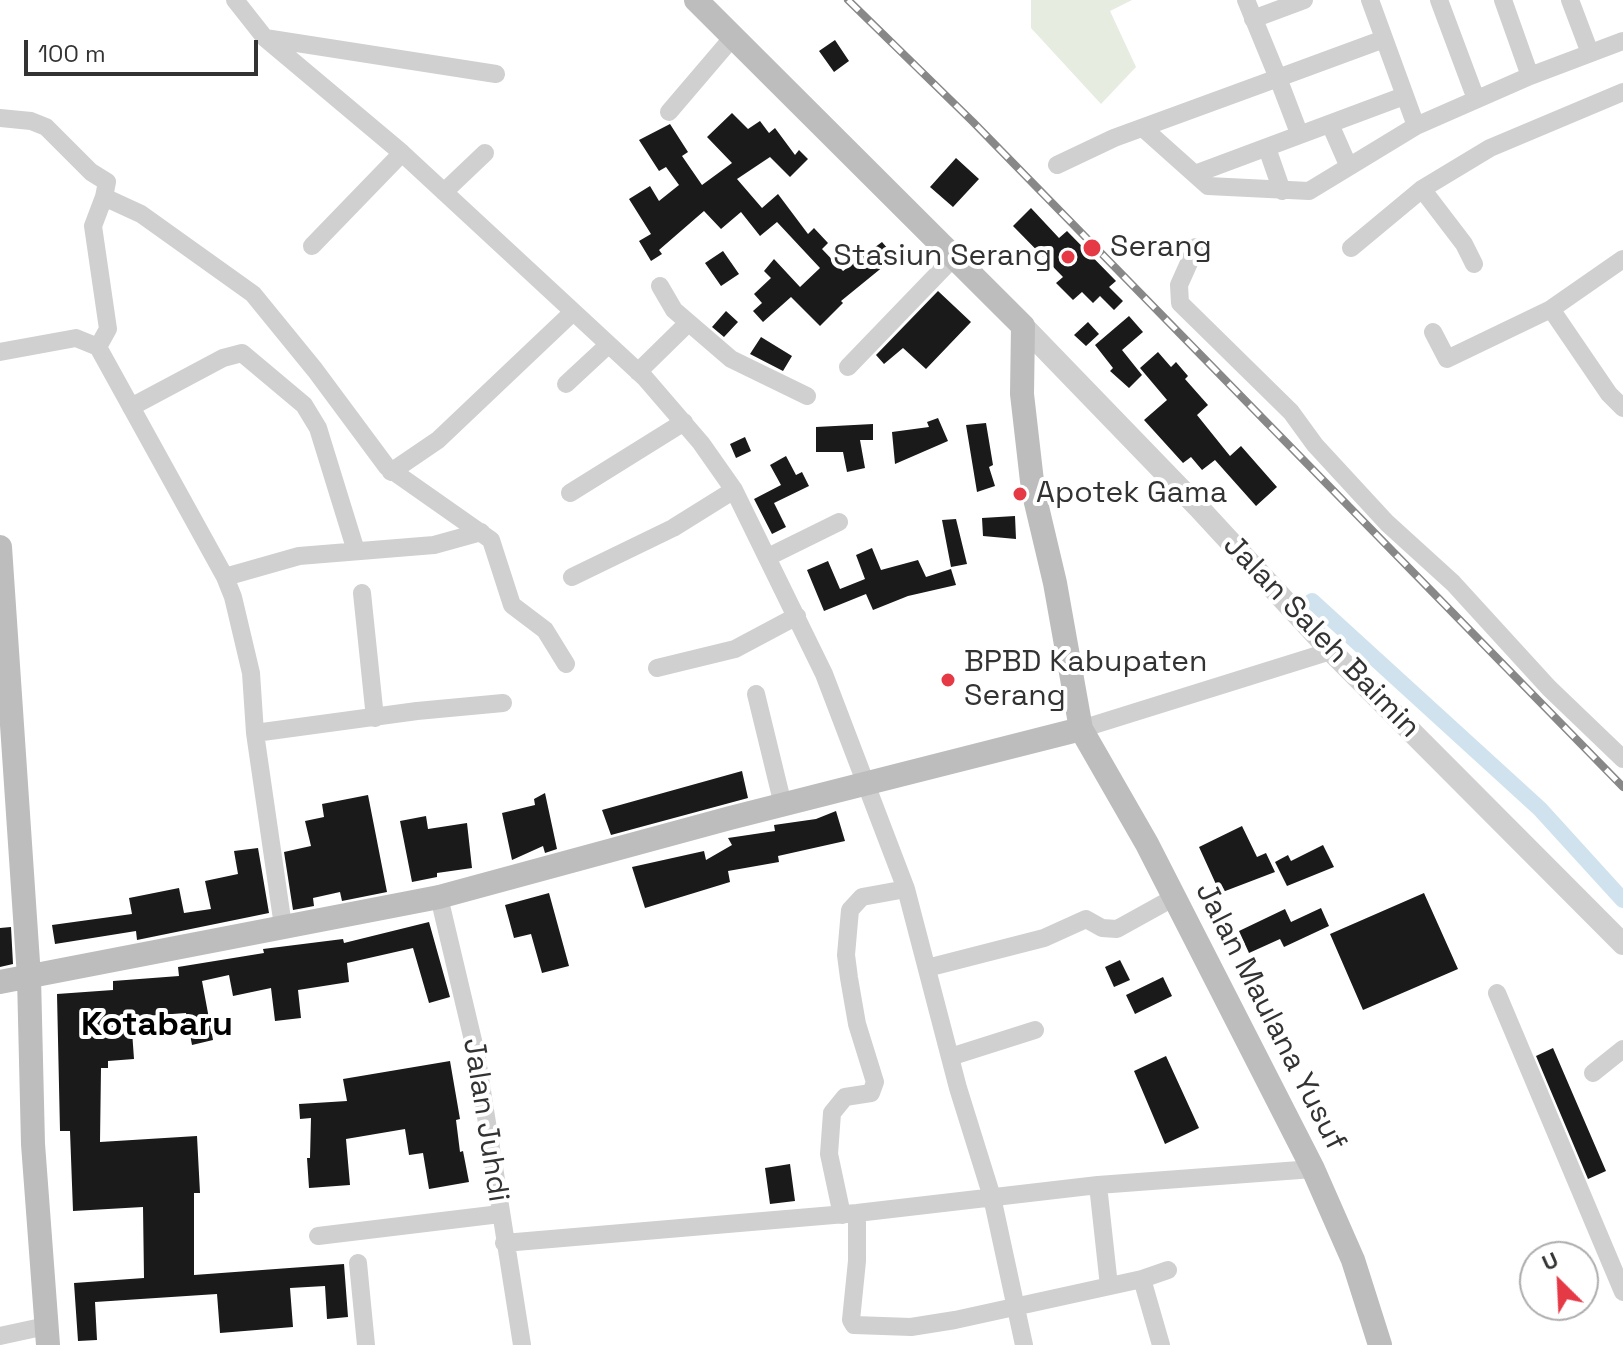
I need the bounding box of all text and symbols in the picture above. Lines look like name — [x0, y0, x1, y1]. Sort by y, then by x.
scale bar — [28, 24, 262, 74]
text: 100 m — [38, 38, 106, 69]
place label: Serang — [1110, 230, 1212, 266]
marker: Serang — [1081, 237, 1103, 259]
place label: Stasiun Serang — [833, 239, 1052, 275]
marker: Stasiun Serang — [1059, 248, 1077, 266]
place label: Apotek Gama — [1036, 476, 1227, 512]
marker: Apotek Gama — [1011, 485, 1029, 503]
street label: Jalan Saleh Baimin — [1215, 528, 1427, 746]
place label: BPBD Kabupaten Serang — [964, 645, 1207, 716]
marker: BPBD Kabupaten Serang — [939, 671, 957, 689]
street label: Jalan Maulana Yusuf — [1187, 877, 1353, 1157]
district label: Kotabaru — [81, 1006, 233, 1046]
street label: Jalan Juhdi — [454, 1035, 516, 1205]
north arrow — [1519, 1241, 1599, 1321]
text: U — [1538, 1245, 1562, 1277]

